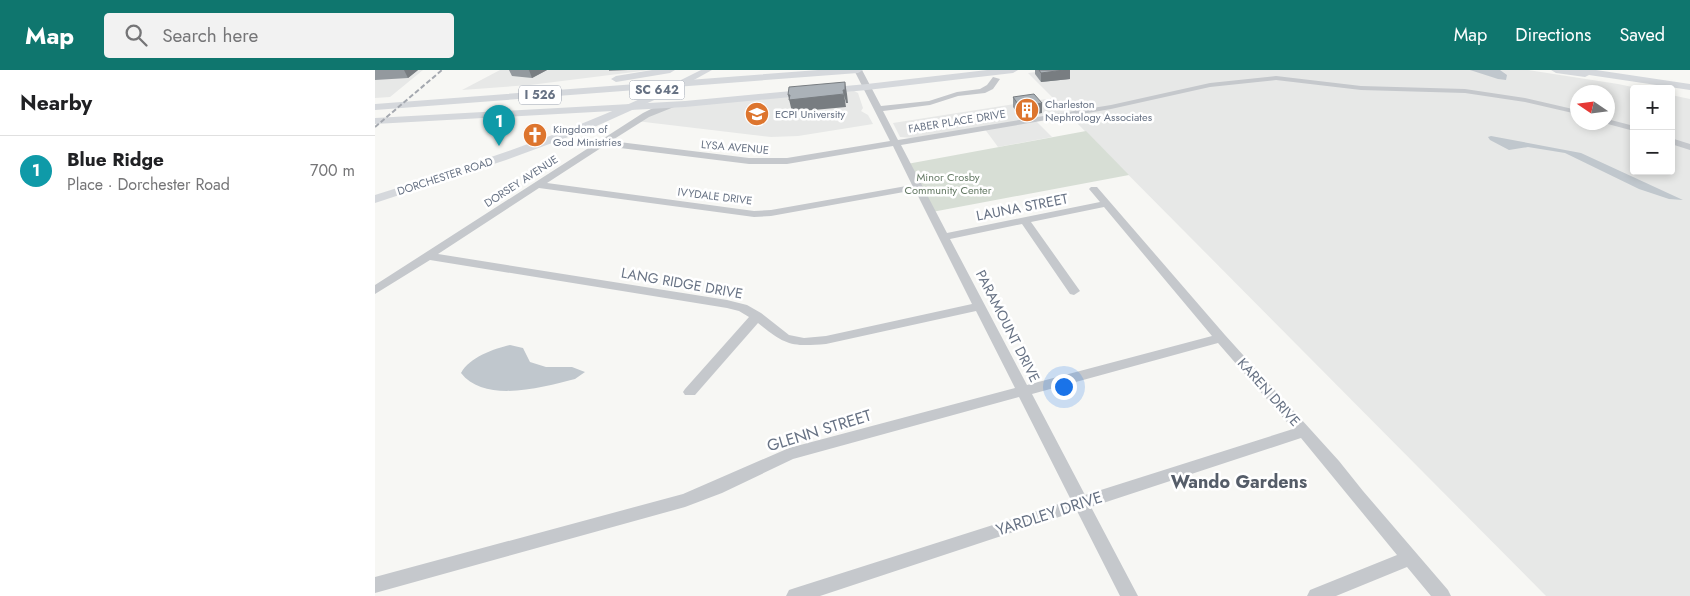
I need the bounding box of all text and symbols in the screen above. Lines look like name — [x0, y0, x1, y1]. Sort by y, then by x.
search box — [104, 13, 454, 58]
text: Map — [25, 18, 74, 53]
icon: search — [122, 21, 150, 49]
text: Search here — [162, 22, 258, 49]
text: Map — [1454, 22, 1487, 48]
text: Directions — [1515, 22, 1591, 48]
text: Saved — [1619, 22, 1665, 48]
road number: SC 642 — [629, 80, 685, 100]
north arrow — [1570, 85, 1615, 130]
map controls — [1630, 85, 1675, 175]
button: + — [1630, 85, 1675, 130]
road number: I 526 — [519, 86, 561, 104]
text: Nearby — [20, 88, 92, 118]
place label: Charleston Nephrology Associates — [1045, 96, 1153, 125]
building icon: Charleston Nephrology Associates — [1014, 97, 1040, 123]
school or university icon: ECPI University — [744, 101, 770, 127]
pin: 1 — [483, 105, 515, 146]
street label: FABER PLACE DRIVE — [907, 105, 1007, 137]
place label: ECPI University — [775, 106, 845, 122]
place label: Kingdom of God Ministries — [553, 121, 622, 150]
church icon: Kingdom of God Ministries — [522, 122, 548, 148]
button: − — [1630, 130, 1675, 175]
street label: LYSA AVENUE — [700, 136, 770, 158]
text: Blue Ridge — [67, 146, 164, 173]
street label: DORSEY AVENUE — [481, 151, 561, 211]
street label: DORCHESTER ROAD — [395, 153, 495, 199]
text: 1 — [32, 159, 40, 182]
text: 700 m — [310, 159, 355, 182]
park label: Minor Crosby Community Center — [905, 169, 992, 198]
text: Place · Dorchester Road — [67, 173, 230, 196]
street label: IVYDALE DRIVE — [677, 183, 753, 209]
street label: LAUNA STREET — [974, 188, 1070, 226]
street label: LANG RIDGE DRIVE — [620, 262, 744, 304]
street label: PARAMOUNT DRIVE — [971, 266, 1045, 386]
street label: KAREN DRIVE — [1233, 354, 1305, 430]
your location — [1051, 374, 1077, 400]
street label: GLENN STREET — [764, 403, 875, 457]
district label: Wando Gardens — [1171, 469, 1307, 495]
street label: YARDLEY DRIVE — [993, 485, 1105, 542]

